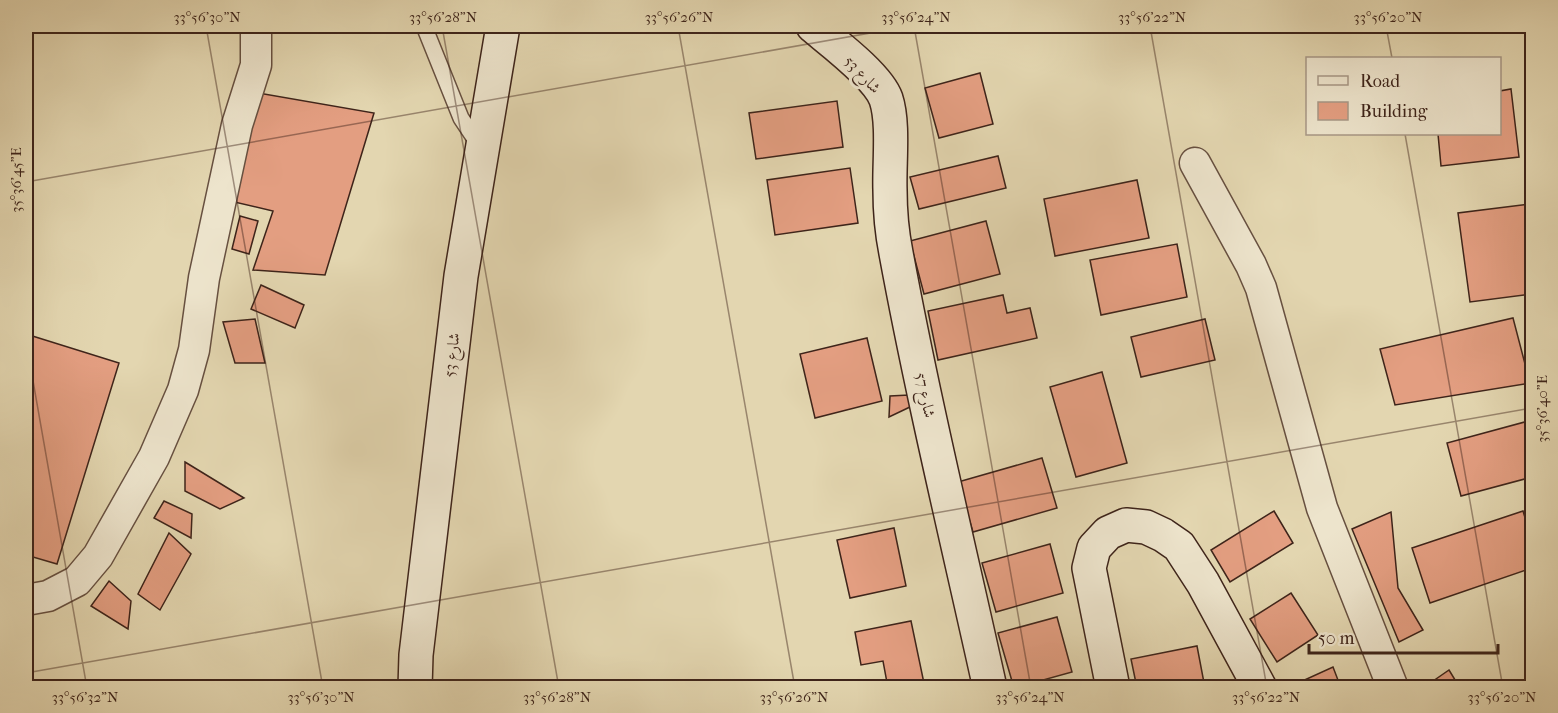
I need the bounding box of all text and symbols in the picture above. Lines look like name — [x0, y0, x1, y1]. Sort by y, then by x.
text: 33°56'30"N — [173, 8, 241, 26]
text: 33°56'28"N — [409, 8, 478, 26]
text: 33°56'26"N — [645, 8, 714, 26]
text: 33°56'24"N — [881, 8, 951, 26]
text: 33°56'22"N — [1118, 8, 1187, 26]
text: 33°56'20"N — [1354, 8, 1423, 26]
street label: شارع 53 — [838, 52, 885, 100]
legend — [1306, 57, 1501, 135]
text: Road — [1360, 71, 1400, 92]
text: Building — [1360, 101, 1428, 122]
text: 35°36'45"E — [7, 147, 25, 213]
street label: شارع 53 — [439, 332, 468, 379]
street label: شارع 57 — [908, 371, 940, 420]
text: 35°36'40"E — [1533, 375, 1551, 443]
scale bar — [1309, 617, 1498, 655]
text: 50 m — [1318, 628, 1355, 649]
text: 33°56'32"N — [52, 688, 119, 706]
text: 33°56'30"N — [287, 688, 355, 706]
text: 33°56'28"N — [523, 688, 592, 706]
text: 33°56'26"N — [760, 688, 829, 706]
text: 33°56'24"N — [995, 688, 1065, 706]
text: 33°56'22"N — [1232, 688, 1301, 706]
text: 33°56'20"N — [1468, 688, 1537, 706]

